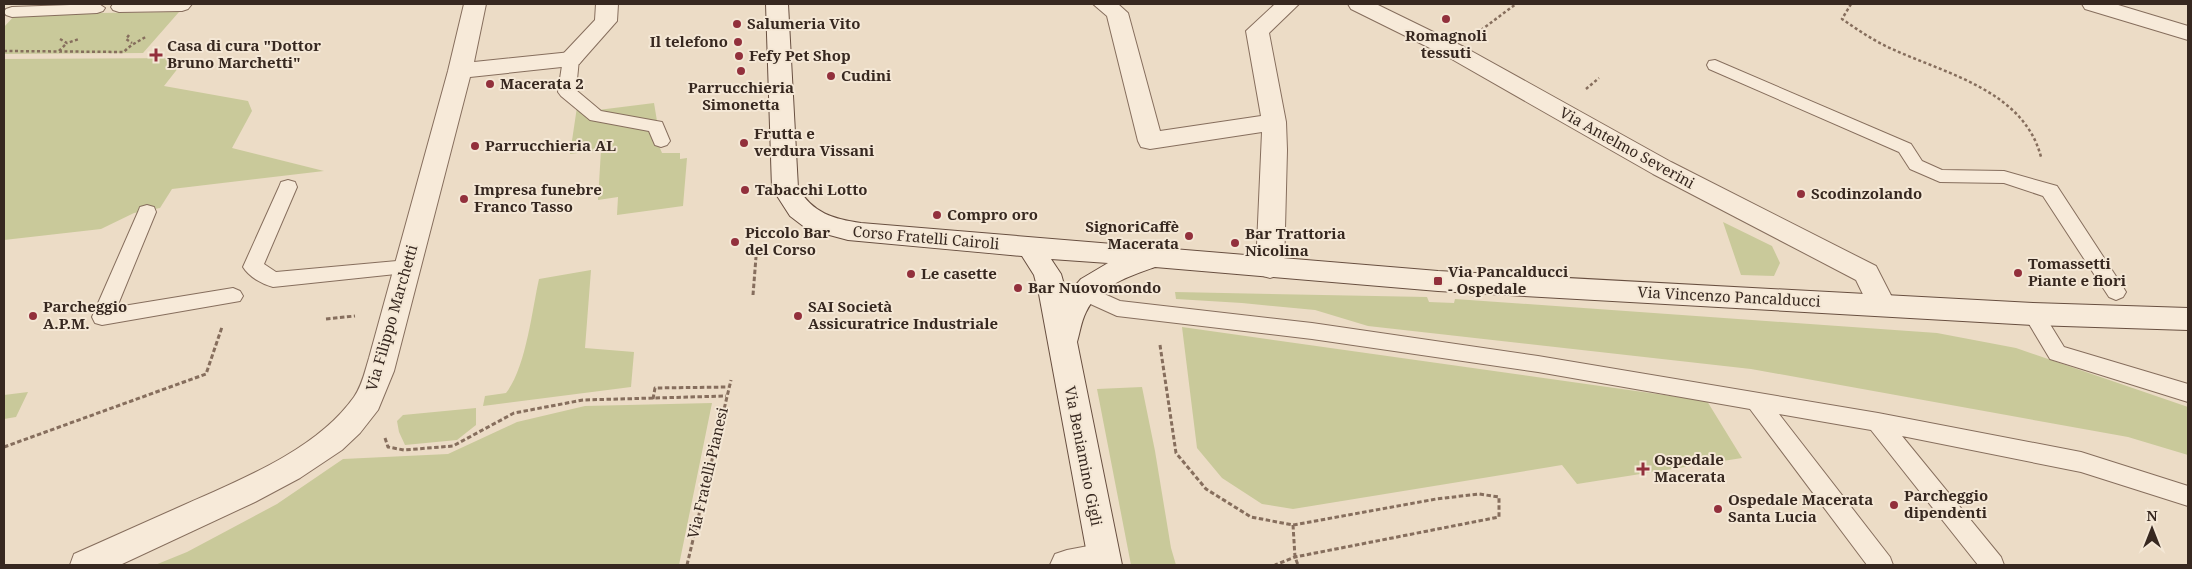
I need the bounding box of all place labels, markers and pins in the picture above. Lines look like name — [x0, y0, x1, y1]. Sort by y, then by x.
place label: Salumeria Vito — [747, 13, 860, 33]
marker: Romagnoli tessuti — [1440, 13, 1452, 25]
marker: Salumeria Vito — [731, 18, 743, 30]
place label: Romagnoli tessuti — [1405, 25, 1488, 62]
place label: Il telefono — [650, 31, 728, 51]
place label: Casa di cura "Dottor Bruno Marchetti" — [167, 35, 321, 72]
marker: Il telefono — [732, 36, 744, 48]
place label: Fefy Pet Shop — [749, 45, 851, 65]
marker: Casa di cura "Dottor Bruno Marchetti" — [149, 48, 163, 62]
marker: Fefy Pet Shop — [733, 50, 745, 62]
marker: Parrucchieria Simonetta — [735, 65, 747, 77]
place label: Cudini — [841, 65, 892, 85]
marker: Cudini — [825, 70, 837, 82]
place label: Macerata 2 — [500, 73, 584, 93]
place label: Parrucchieria Simonetta — [688, 77, 794, 114]
marker: Macerata 2 — [484, 78, 496, 90]
place label: Frutta e verdura Vissani — [754, 123, 875, 160]
place label: Parrucchieria AL — [485, 135, 616, 155]
marker: Frutta e verdura Vissani — [738, 137, 750, 149]
marker: Parrucchieria AL — [469, 140, 481, 152]
place label: Impresa funebre Franco Tasso — [474, 179, 602, 216]
place label: Tabacchi Lotto — [755, 179, 867, 199]
place label: Scodinzolando — [1811, 183, 1922, 203]
marker: Tabacchi Lotto — [739, 184, 751, 196]
marker: Scodinzolando — [1795, 188, 1807, 200]
marker: Impresa funebre Franco Tasso — [458, 193, 470, 205]
place label: Compro oro — [947, 204, 1038, 224]
marker: Compro oro — [931, 209, 943, 221]
place label: SignoriCaffè Macerata — [1085, 216, 1179, 253]
place label: Piccolo Bar del Corso — [745, 222, 830, 259]
place label: Bar Trattoria Nicolina — [1245, 223, 1346, 260]
marker: SignoriCaffè Macerata — [1183, 230, 1195, 242]
marker: Piccolo Bar del Corso — [729, 236, 741, 248]
marker: Bar Trattoria Nicolina — [1229, 237, 1241, 249]
place label: Tomassetti Piante e fiori — [2028, 253, 2127, 290]
place label: Via Pancalducci - Ospedale — [1448, 261, 1569, 298]
place label: Le casette — [921, 263, 997, 283]
marker: Tomassetti Piante e fiori — [2012, 267, 2024, 279]
marker: Le casette — [905, 268, 917, 280]
marker: Via Pancalducci - Ospedale — [1432, 275, 1444, 287]
place label: Bar Nuovomondo — [1028, 277, 1161, 297]
marker: Bar Nuovomondo — [1012, 282, 1024, 294]
place label: Parcheggio A.P.M. — [43, 296, 127, 333]
place label: SAI Società Assicuratrice Industriale — [808, 296, 998, 333]
marker: Parcheggio A.P.M. — [27, 310, 39, 322]
marker: SAI Società Assicuratrice Industriale — [792, 310, 804, 322]
place label: Ospedale Macerata — [1654, 449, 1725, 486]
marker: Ospedale Macerata — [1636, 462, 1650, 476]
place label: Parcheggio dipendenti — [1904, 485, 1988, 522]
place label: Ospedale Macerata Santa Lucia — [1728, 489, 1873, 526]
marker: Parcheggio dipendenti — [1888, 499, 1900, 511]
marker: Ospedale Macerata Santa Lucia — [1712, 503, 1724, 515]

